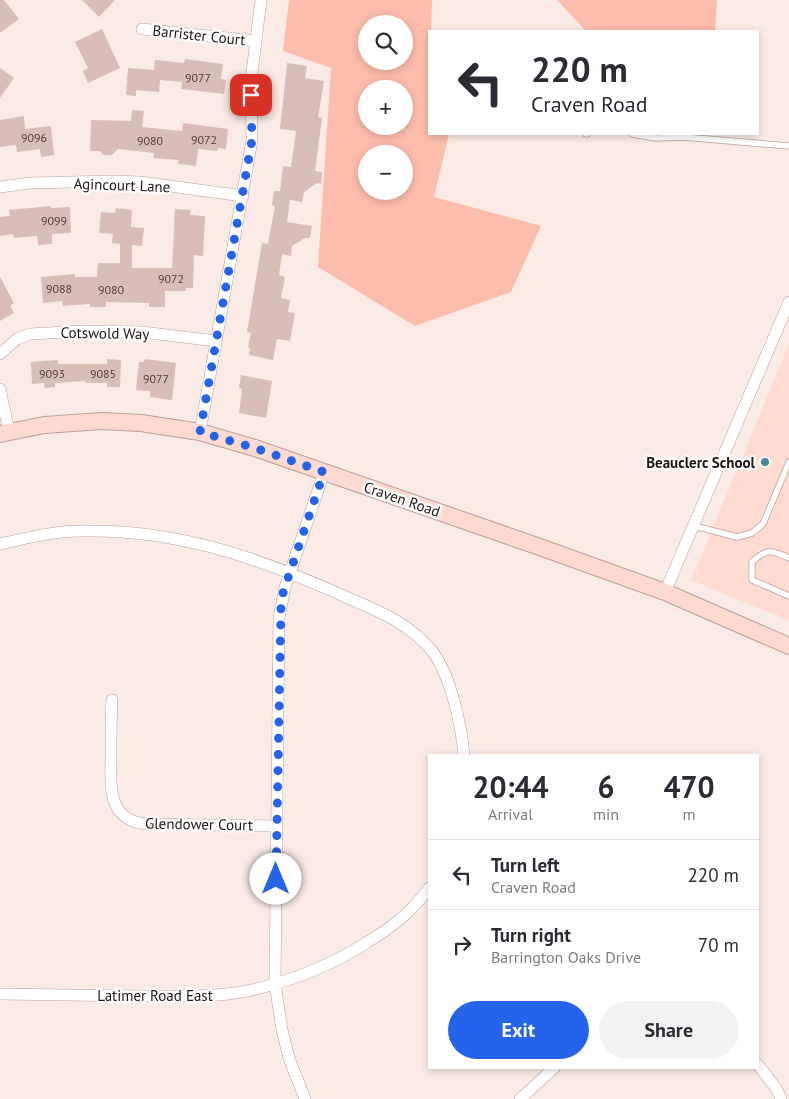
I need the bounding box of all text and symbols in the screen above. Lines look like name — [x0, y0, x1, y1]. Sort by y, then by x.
map controls — [358, 15, 413, 200]
button: search — [358, 15, 413, 70]
street label: Barrister Court — [152, 21, 246, 49]
text: 220 m — [531, 46, 628, 92]
icon: left — [448, 50, 513, 115]
house number: 9077 — [185, 70, 211, 85]
pin — [230, 74, 272, 116]
button: + — [358, 80, 413, 135]
icon: arrive — [237, 81, 265, 109]
text: Craven Road — [531, 90, 648, 118]
house number: 9096 — [21, 130, 47, 145]
house number: 9072 — [191, 132, 217, 147]
house number: 9080 — [137, 133, 164, 148]
button: − — [358, 145, 413, 200]
street label: Agincourt Lane — [73, 174, 171, 196]
house number: 9099 — [41, 213, 67, 228]
house number: 9072 — [158, 271, 184, 286]
house number: 9088 — [46, 281, 72, 296]
house number: 9080 — [98, 282, 125, 297]
street label: Cotswold Way — [60, 323, 150, 343]
house number: 9093 — [39, 366, 65, 381]
house number: 9085 — [90, 366, 116, 381]
house number: 9077 — [143, 371, 169, 386]
place label: Beauclerc School — [646, 453, 756, 472]
marker: Beauclerc School — [759, 456, 771, 468]
street label: Craven Road — [361, 477, 443, 521]
text: 20:44 — [472, 767, 549, 806]
text: 6 — [598, 767, 615, 806]
text: 470 — [663, 767, 715, 806]
text: Arrival — [488, 804, 533, 824]
text: min — [593, 804, 619, 824]
text: m — [683, 804, 696, 824]
street label: Glendower Court — [145, 814, 253, 834]
position arrow — [249, 852, 301, 904]
text: Turn left — [491, 853, 560, 877]
icon: left — [448, 861, 476, 889]
text: 220 m — [687, 863, 739, 887]
text: Craven Road — [491, 877, 576, 897]
text: Turn right — [491, 923, 571, 947]
icon: right — [448, 931, 476, 959]
text: 70 m — [698, 933, 739, 957]
text: Barrington Oaks Drive — [491, 947, 641, 967]
street label: Latimer Road East — [97, 986, 213, 1005]
button: Exit — [448, 1001, 589, 1059]
button: Share — [599, 1001, 739, 1059]

